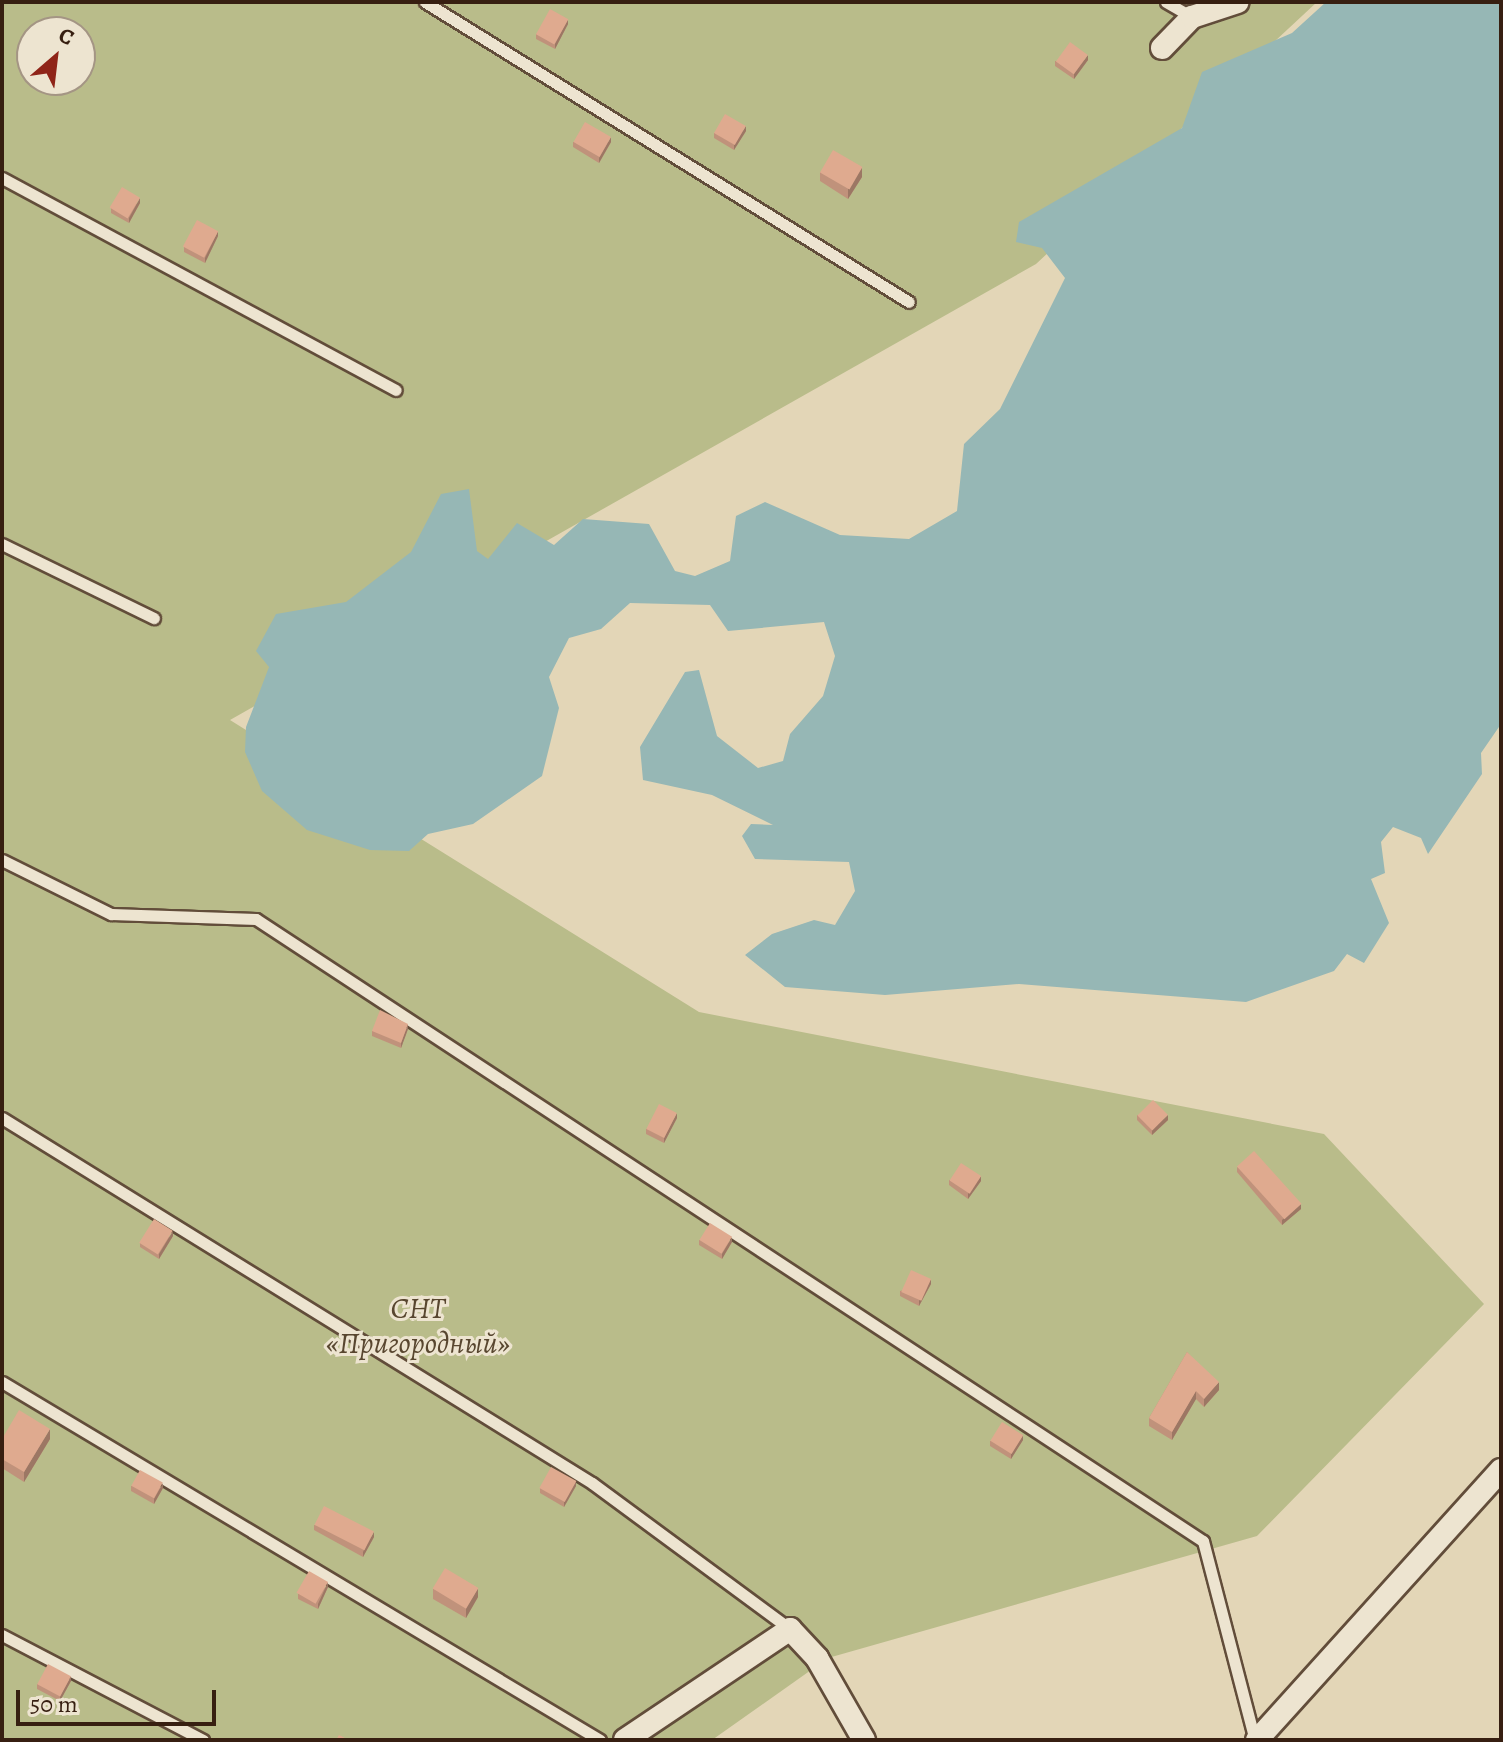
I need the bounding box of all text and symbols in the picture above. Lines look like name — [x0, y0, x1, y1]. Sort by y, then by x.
north arrow — [16, 16, 96, 96]
text: С — [53, 20, 79, 53]
park label: СНТ «Пригородный» — [326, 1290, 510, 1360]
scale bar — [20, 1674, 220, 1724]
text: 50 m — [30, 1688, 78, 1720]

